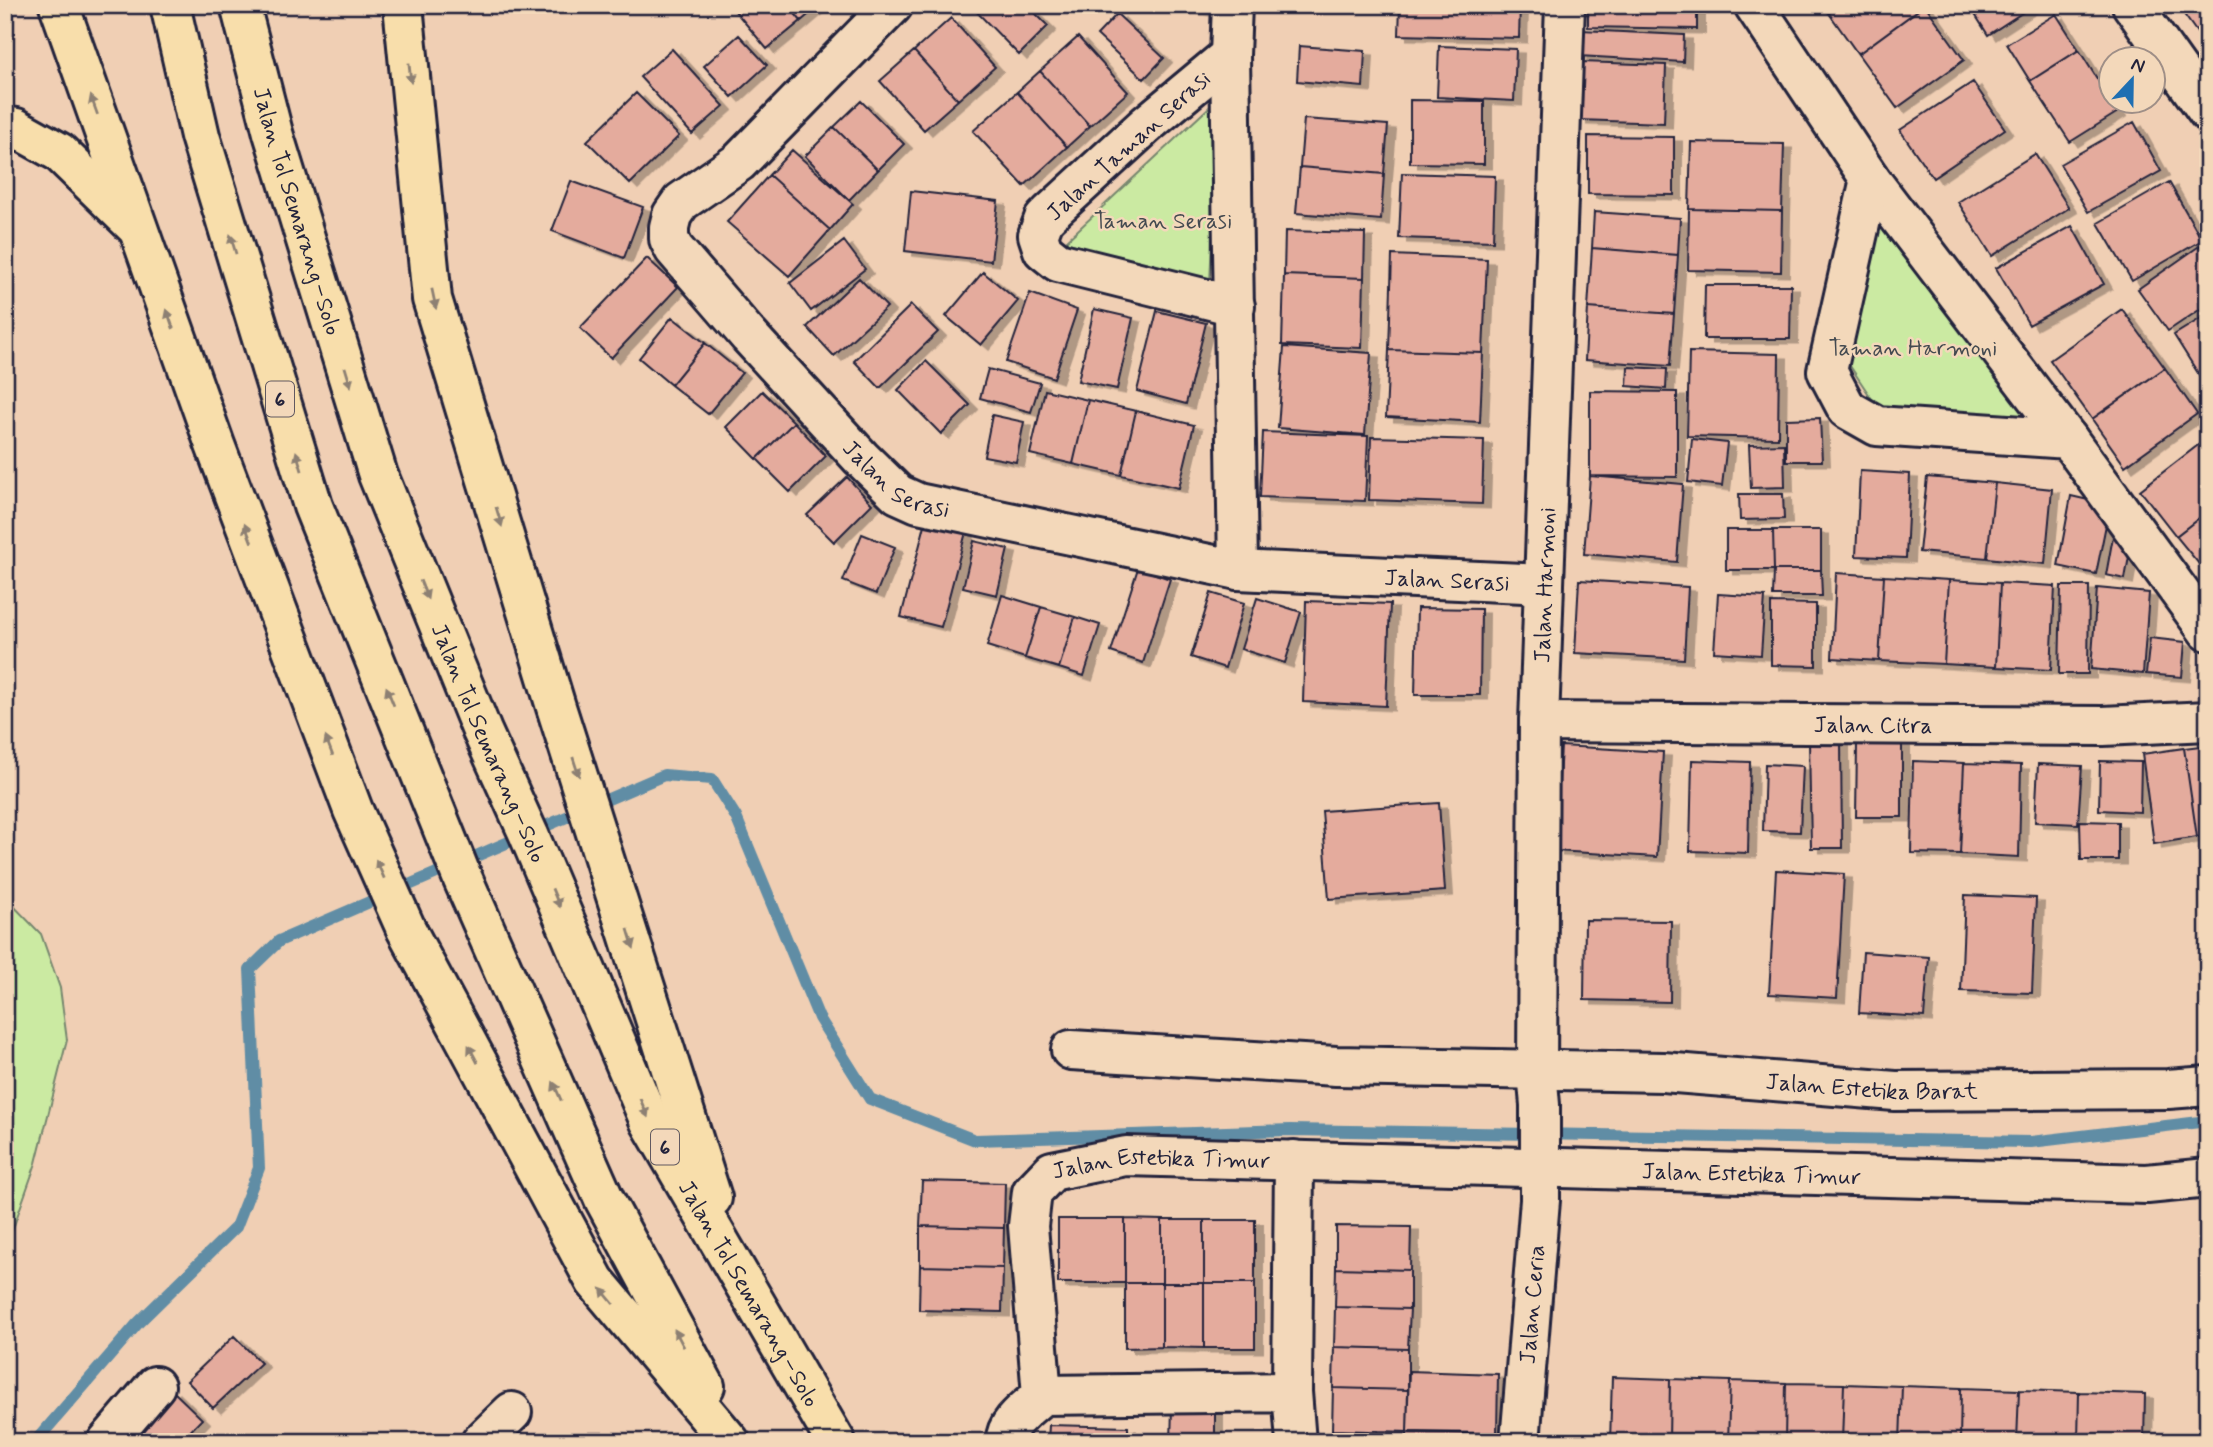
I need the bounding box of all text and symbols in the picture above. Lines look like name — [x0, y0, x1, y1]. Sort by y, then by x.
north arrow — [2098, 46, 2168, 116]
text: N — [2127, 52, 2148, 80]
one-way arrow — [404, 62, 415, 84]
street label: Jalan Taman Serasi — [1043, 67, 1213, 223]
street label: Jalan Tol Semarang–Solo — [245, 84, 347, 339]
one-way arrow — [89, 94, 100, 115]
park label: Taman Serasi — [1094, 206, 1232, 234]
one-way arrow — [228, 233, 238, 254]
one-way arrow — [428, 288, 439, 310]
one-way arrow — [165, 309, 176, 330]
park label: Taman Harmoni — [1829, 334, 1997, 364]
one-way arrow — [343, 366, 353, 387]
road number: 6 — [266, 382, 294, 416]
street label: Jalan Serasi — [835, 434, 952, 526]
one-way arrow — [294, 451, 304, 472]
one-way arrow — [494, 507, 504, 528]
street label: Jalan Harmoni — [1528, 507, 1564, 664]
one-way arrow — [242, 522, 253, 543]
street label: Jalan Serasi — [1384, 564, 1510, 599]
one-way arrow — [419, 580, 430, 601]
street label: Jalan Tol Semarang–Solo — [423, 620, 552, 868]
one-way arrow — [385, 686, 396, 707]
street label: Jalan Citra — [1813, 711, 1933, 742]
one-way arrow — [323, 735, 334, 756]
one-way arrow — [571, 757, 582, 778]
one-way arrow — [374, 859, 385, 880]
one-way arrow — [550, 888, 561, 909]
one-way arrow — [626, 929, 637, 950]
one-way arrow — [468, 1044, 479, 1064]
street label: Jalan Estetika Barat — [1765, 1067, 1978, 1108]
one-way arrow — [551, 1080, 562, 1101]
one-way arrow — [639, 1097, 650, 1118]
road number: 6 — [651, 1130, 679, 1164]
street label: Jalan Estetika Timur — [1050, 1142, 1271, 1188]
street label: Jalan Estetika Timur — [1641, 1157, 1862, 1193]
street label: Jalan Tol Semarang–Solo — [670, 1176, 825, 1413]
street label: Jalan Ceria — [1513, 1244, 1553, 1365]
one-way arrow — [600, 1287, 615, 1304]
one-way arrow — [673, 1329, 685, 1348]

